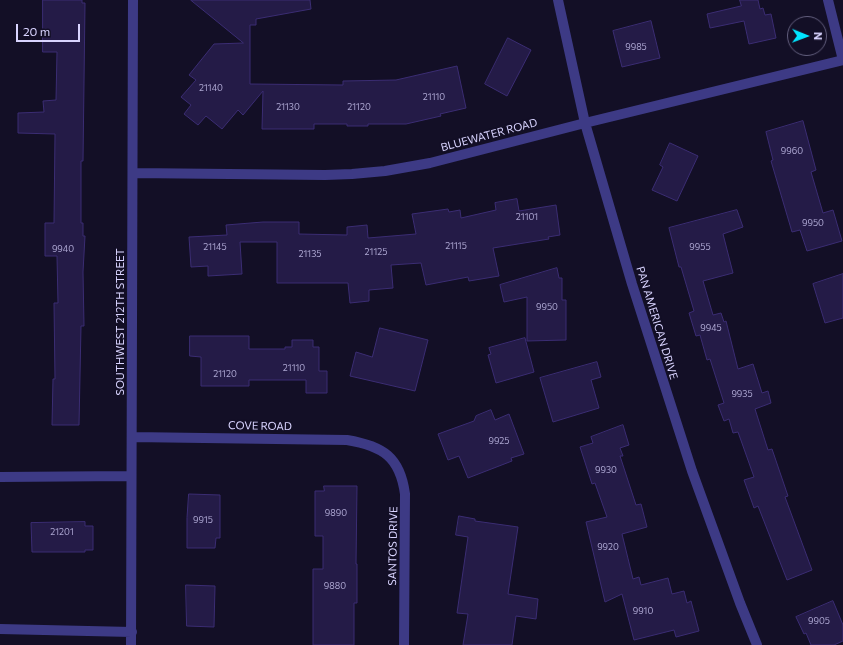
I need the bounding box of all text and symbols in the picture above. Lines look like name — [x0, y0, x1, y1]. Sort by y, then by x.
scale bar — [18, 16, 82, 42]
north arrow — [787, 16, 827, 56]
text: 20 m — [23, 24, 50, 38]
text: N — [812, 32, 825, 40]
house number: 9985 — [625, 42, 647, 52]
house number: 21140 — [199, 83, 223, 93]
house number: 21110 — [423, 92, 445, 102]
house number: 21130 — [276, 102, 300, 112]
house number: 21120 — [347, 102, 371, 112]
street label: BLUEWATER ROAD — [439, 116, 539, 154]
house number: 9960 — [781, 146, 803, 156]
house number: 21101 — [516, 212, 538, 222]
house number: 9950 — [802, 218, 824, 228]
house number: 21115 — [445, 241, 467, 251]
house number: 21145 — [203, 242, 227, 252]
house number: 9955 — [689, 242, 711, 252]
house number: 9940 — [52, 244, 74, 254]
house number: 21125 — [365, 247, 387, 257]
street label: SOUTHWEST 212TH STREET — [113, 248, 127, 396]
house number: 21135 — [299, 249, 321, 259]
street label: PAN AMERICAN DRIVE — [634, 265, 680, 381]
house number: 9950 — [536, 302, 558, 312]
house number: 9945 — [700, 323, 722, 333]
house number: 21110 — [283, 363, 305, 373]
house number: 21120 — [213, 369, 237, 379]
house number: 9935 — [731, 389, 753, 399]
street label: COVE ROAD — [228, 419, 292, 433]
house number: 9925 — [488, 436, 510, 446]
house number: 9930 — [595, 465, 617, 475]
street label: SANTOS DRIVE — [386, 506, 400, 586]
house number: 9890 — [325, 508, 347, 518]
house number: 9915 — [193, 515, 213, 525]
house number: 21201 — [50, 527, 74, 537]
house number: 9920 — [597, 542, 619, 552]
house number: 9880 — [324, 581, 346, 591]
house number: 9910 — [633, 606, 653, 616]
house number: 9905 — [808, 616, 830, 626]

